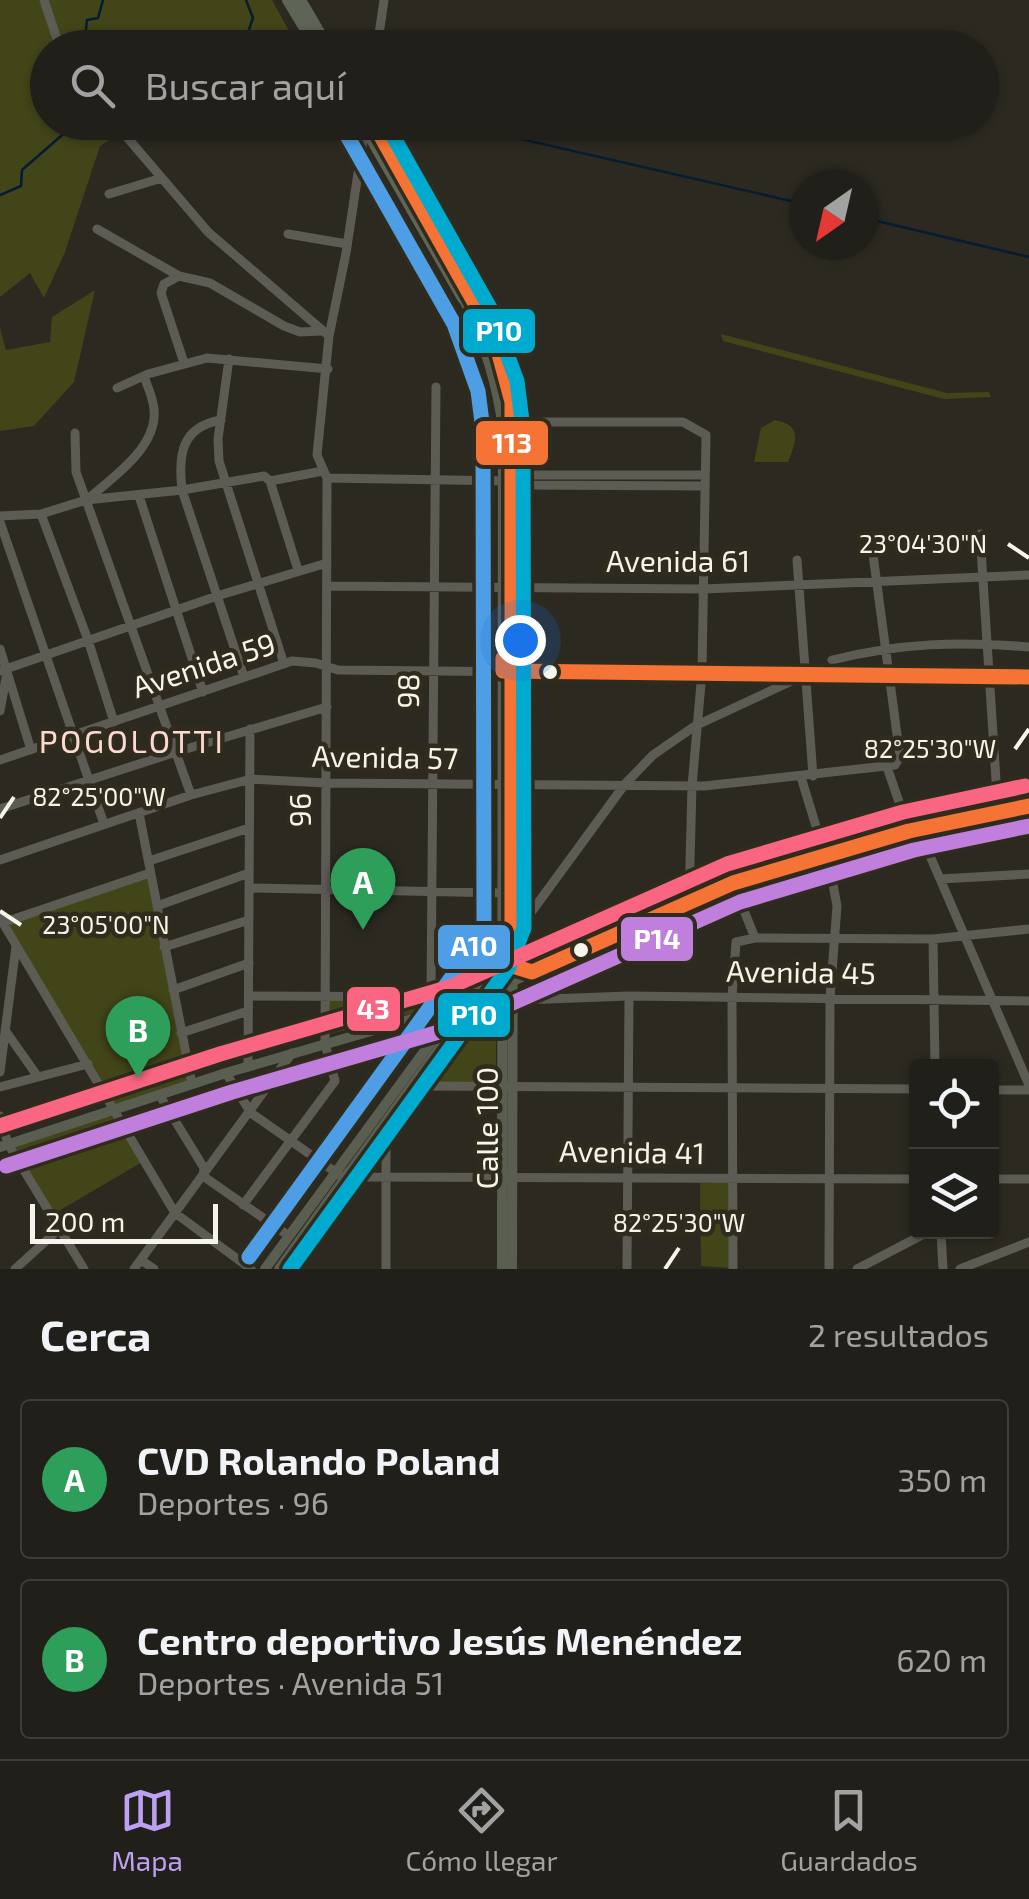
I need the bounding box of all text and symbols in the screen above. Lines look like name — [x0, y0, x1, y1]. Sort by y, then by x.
search box — [30, 30, 999, 140]
icon: search — [65, 58, 120, 113]
text: Buscar aquí — [145, 62, 346, 108]
north arrow — [789, 170, 879, 260]
line badge: P10 — [461, 307, 537, 355]
text: P10 — [475, 313, 523, 347]
line badge: 113 — [474, 419, 550, 467]
text: 113 — [492, 425, 532, 459]
text: 23°04'30"N — [859, 528, 987, 558]
street label: Avenida 61 — [606, 542, 750, 578]
your location — [495, 615, 546, 666]
street label: Avenida 59 — [127, 624, 279, 704]
unlabelled marker — [540, 662, 560, 682]
street label: 98 — [389, 673, 425, 709]
district label: POGOLOTTI — [39, 721, 225, 759]
text: 82°25'30"W — [864, 733, 996, 763]
street label: Avenida 57 — [311, 737, 459, 775]
text: 82°25'00"W — [32, 781, 166, 811]
street label: 96 — [281, 793, 317, 827]
pin: A — [330, 848, 396, 930]
text: 23°05'00"N — [42, 909, 170, 939]
line badge: P14 — [619, 915, 695, 963]
text: P14 — [633, 921, 681, 955]
line badge: A10 — [436, 923, 512, 971]
text: A10 — [450, 928, 498, 962]
unlabelled marker — [571, 940, 591, 960]
street label: Avenida 45 — [726, 952, 876, 990]
line badge: 43 — [345, 985, 402, 1033]
text: 43 — [356, 991, 390, 1025]
line badge: P10 — [436, 991, 512, 1039]
pin: B — [106, 996, 170, 1078]
text: P10 — [450, 997, 498, 1031]
map controls — [909, 1059, 999, 1239]
button: locate — [909, 1059, 999, 1149]
street label: Calle 100 — [468, 1067, 504, 1189]
street label: Avenida 41 — [559, 1132, 705, 1170]
button: layers — [909, 1149, 999, 1239]
scale bar — [30, 1199, 218, 1244]
text: 200 m — [45, 1204, 125, 1238]
text: 82°25'30"W — [613, 1207, 745, 1237]
text: Cerca — [40, 1309, 151, 1359]
text: 2 resultados — [808, 1315, 989, 1353]
text: CVD Rolando Poland — [137, 1437, 500, 1483]
text: A — [64, 1460, 85, 1498]
text: 350 m — [898, 1460, 987, 1498]
text: Deportes · 96 — [137, 1483, 329, 1521]
text: Centro deportivo Jesús Menéndez — [137, 1617, 743, 1663]
text: B — [64, 1640, 85, 1678]
text: 620 m — [896, 1640, 987, 1678]
text: Deportes · Avenida 51 — [137, 1663, 444, 1701]
tab: Mapa — [111, 1783, 183, 1877]
tab: Cómo llegar — [405, 1783, 558, 1877]
tab: Guardados — [780, 1783, 918, 1877]

